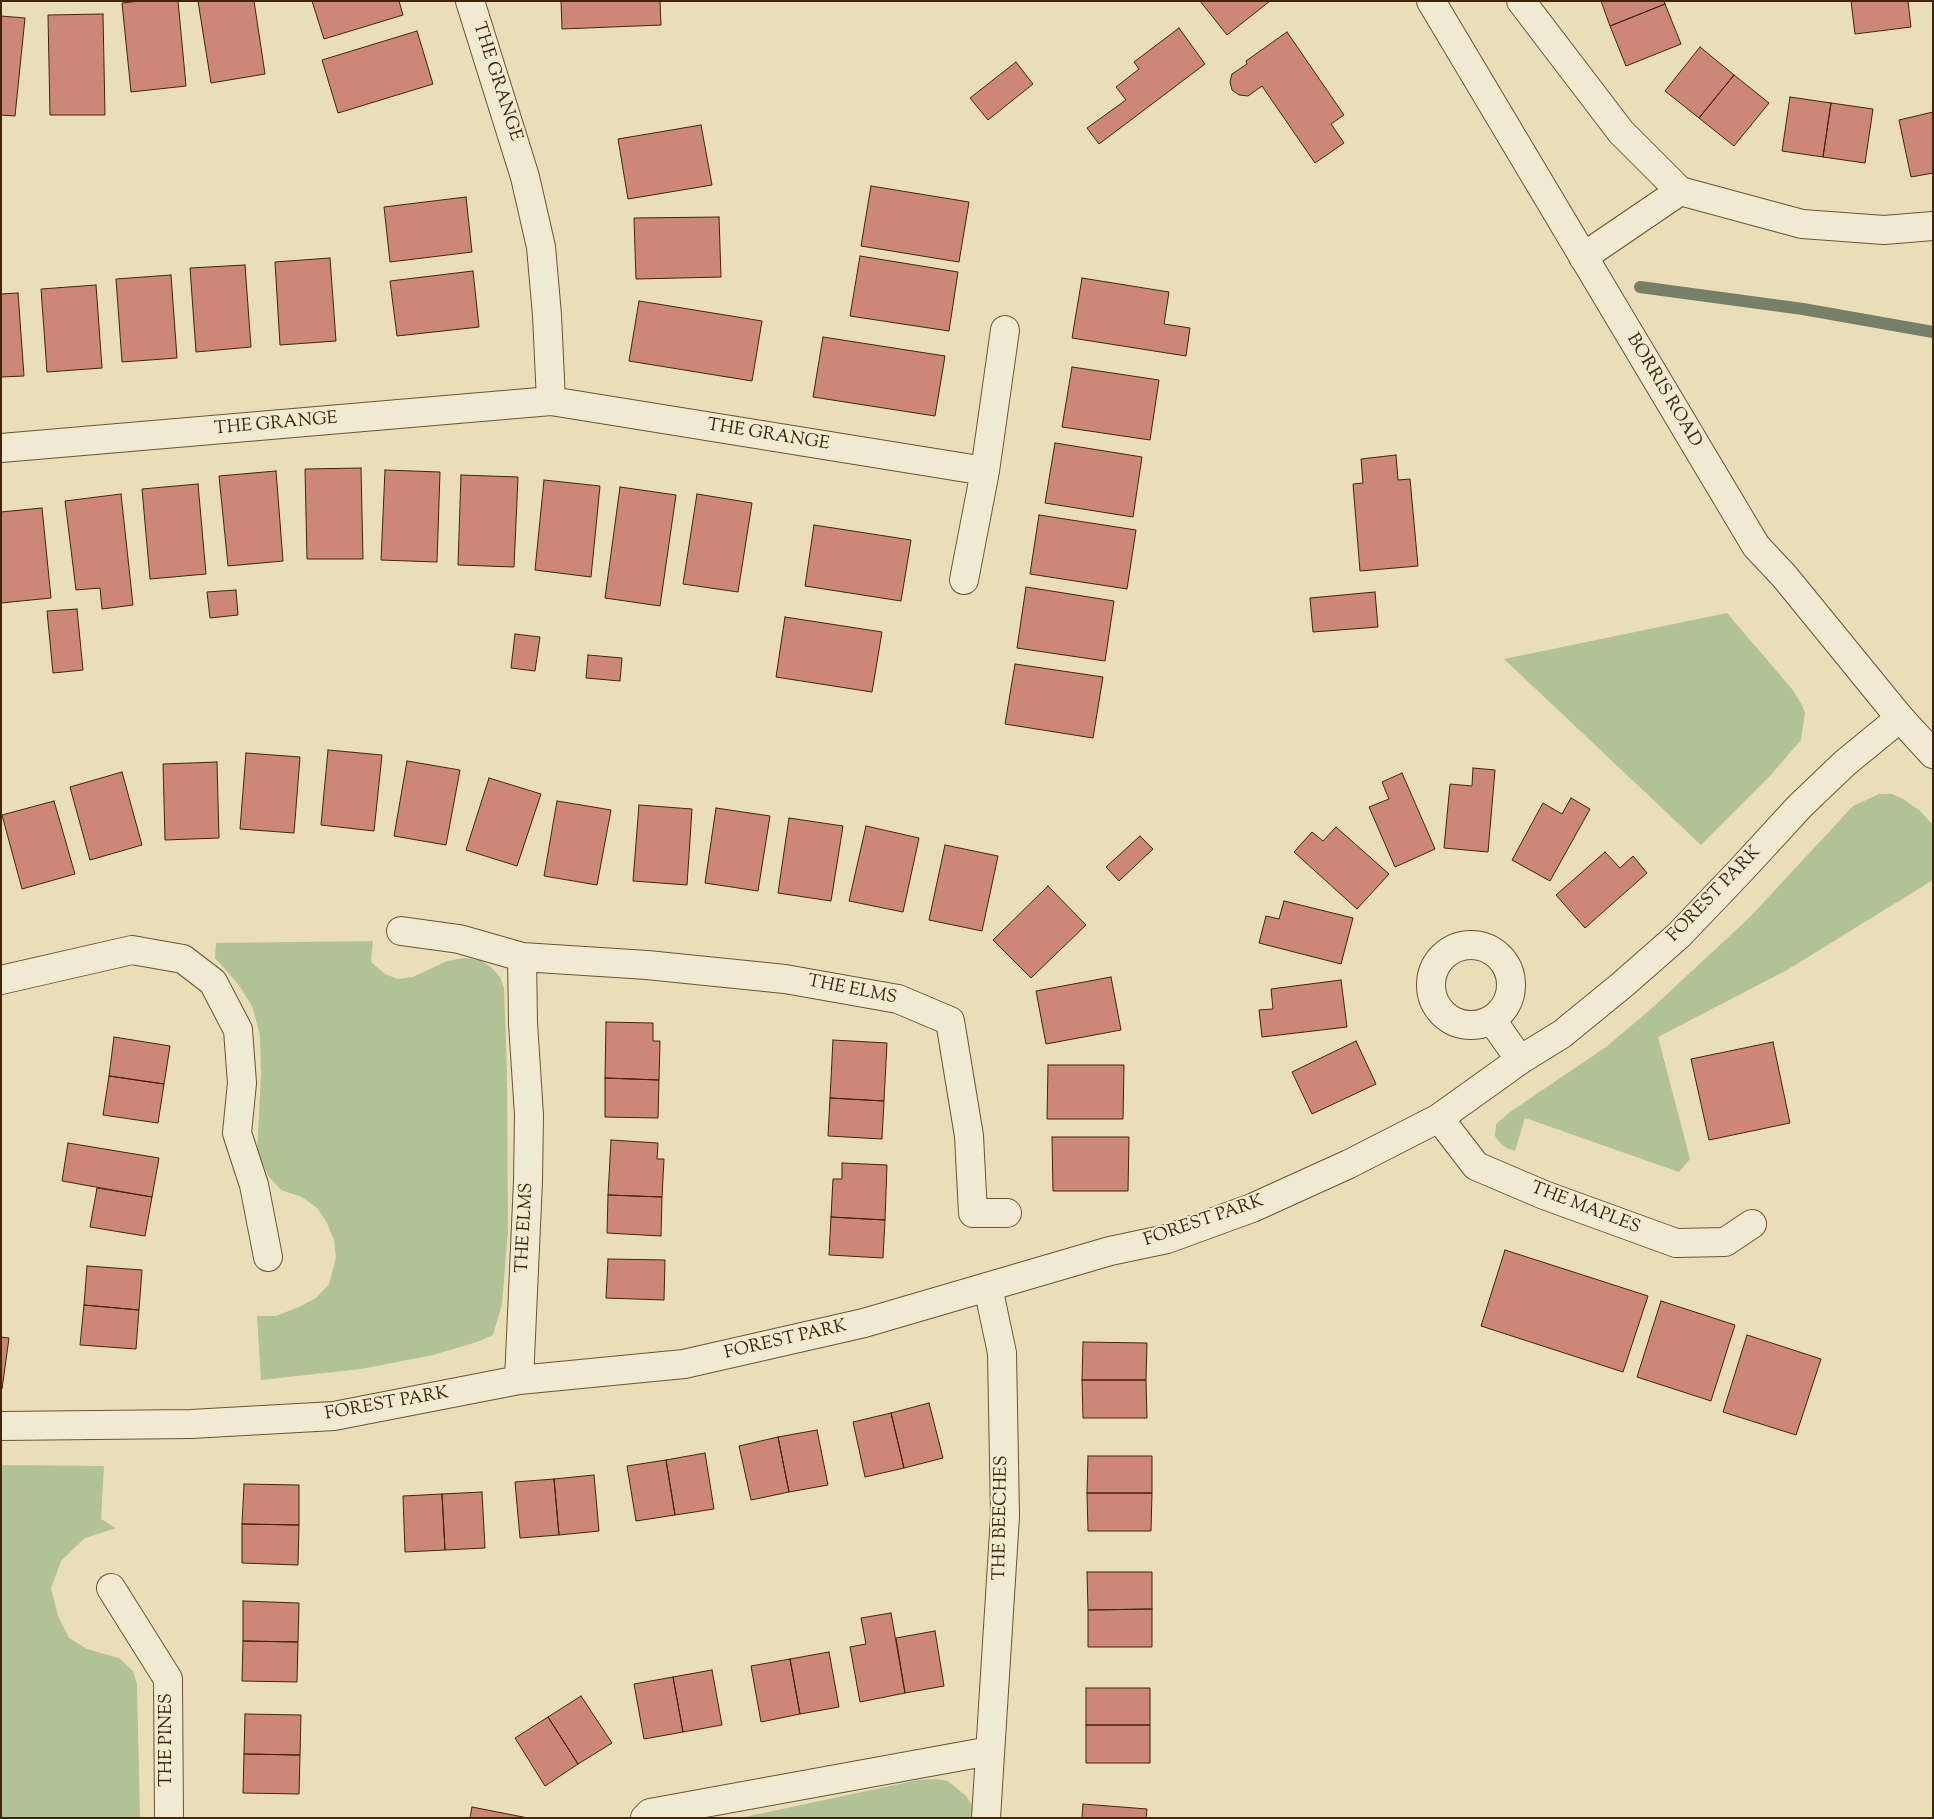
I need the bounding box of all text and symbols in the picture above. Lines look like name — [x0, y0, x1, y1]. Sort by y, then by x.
street label: THE GRANGE — [467, 20, 525, 144]
street label: BORRIS ROAD — [1621, 330, 1705, 452]
street label: THE GRANGE — [213, 409, 339, 441]
street label: THE GRANGE — [705, 416, 831, 456]
street label: FOREST PARK — [1664, 842, 1766, 948]
street label: THE ELMS — [806, 972, 898, 1010]
street label: THE MAPLES — [1527, 1178, 1643, 1240]
street label: THE ELMS — [513, 1182, 539, 1274]
street label: FOREST PARK — [1141, 1191, 1267, 1253]
street label: FOREST PARK — [722, 1316, 850, 1366]
street label: FOREST PARK — [323, 1383, 451, 1427]
street label: THE BEECHES — [990, 1455, 1014, 1581]
street label: THE PINES — [157, 1693, 179, 1787]

